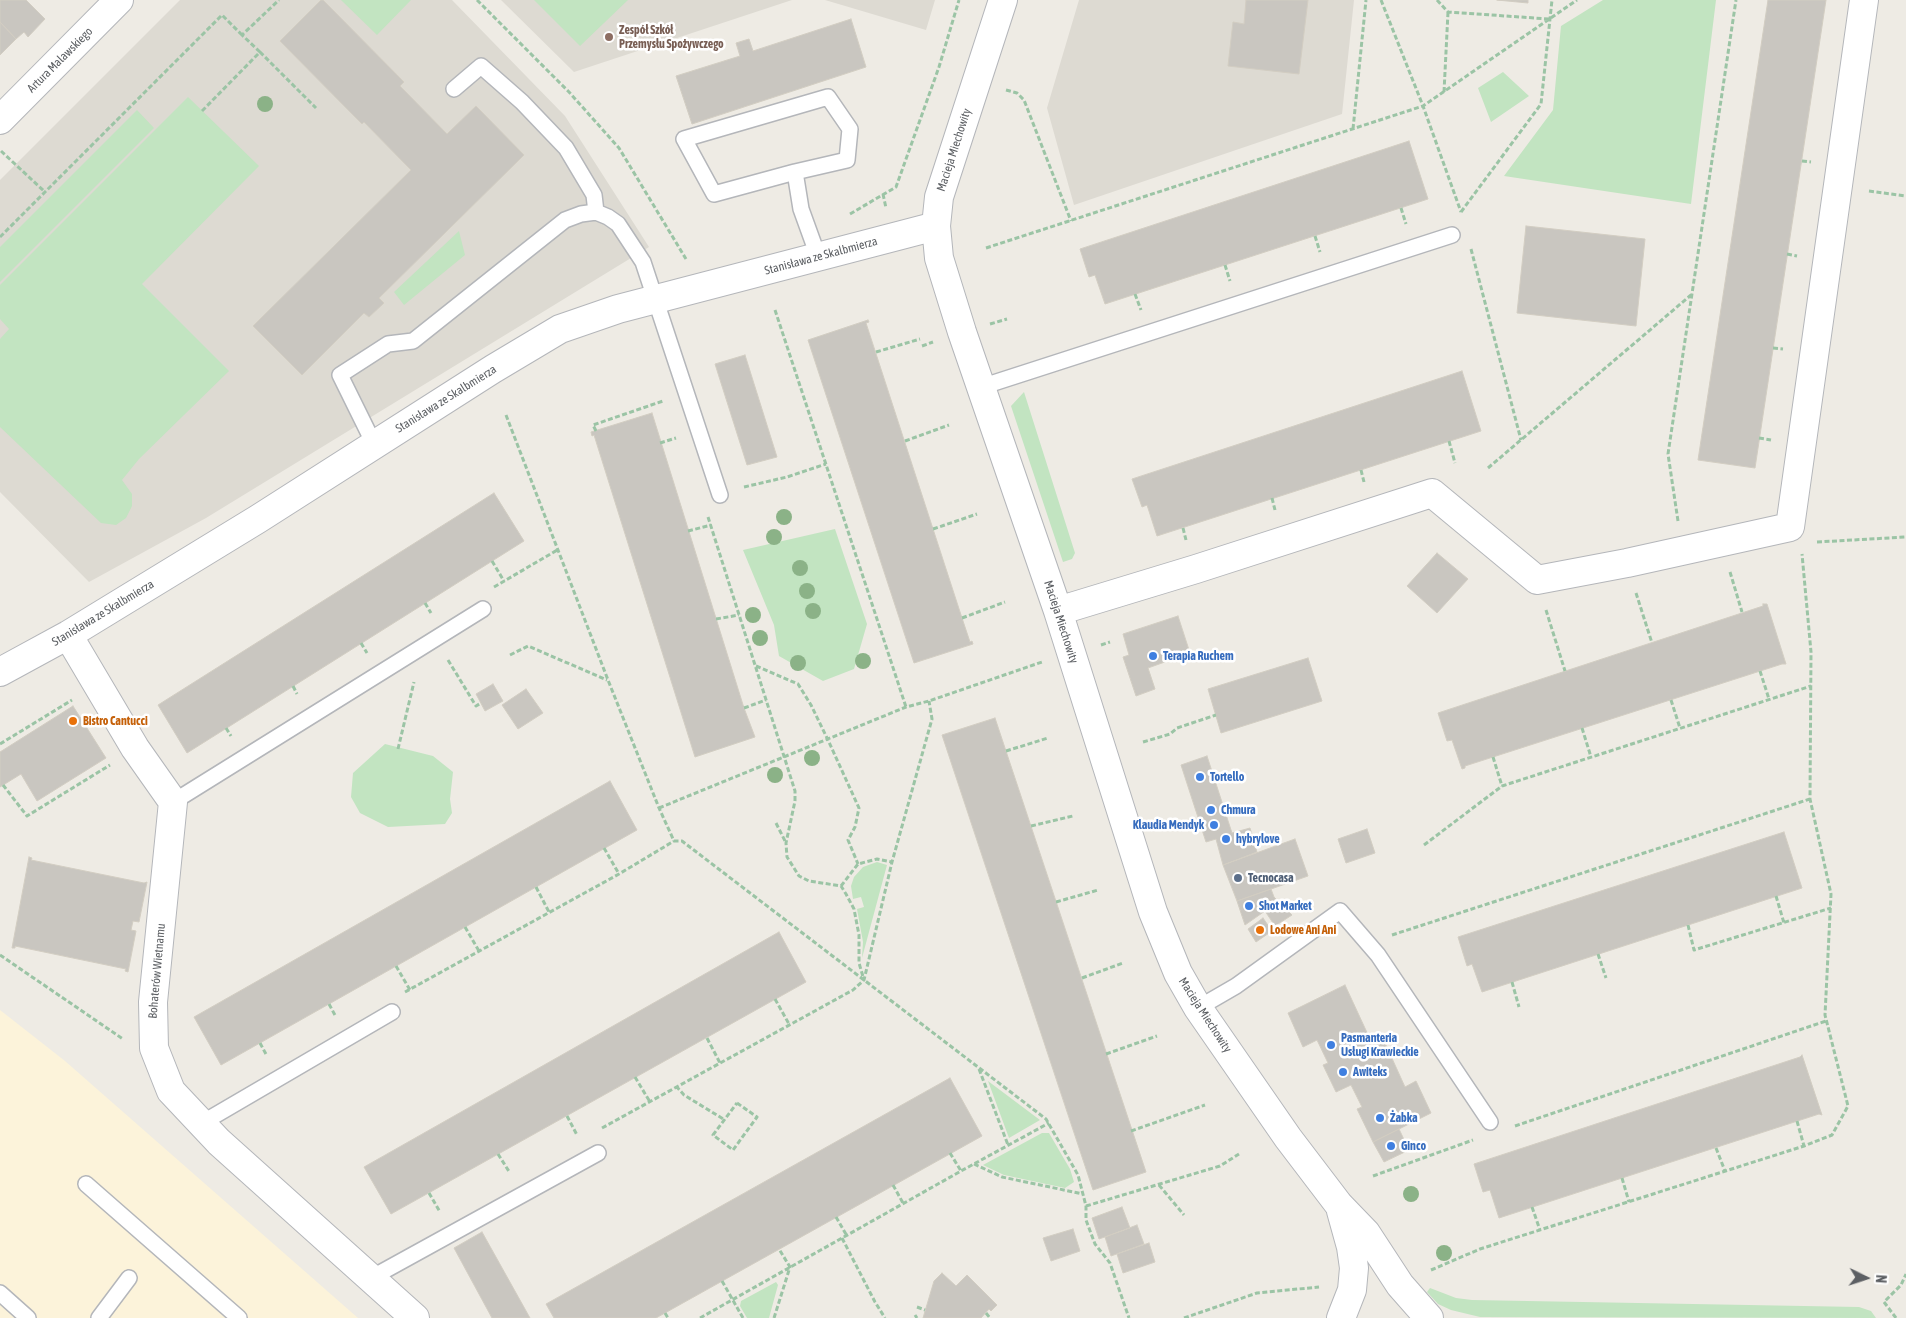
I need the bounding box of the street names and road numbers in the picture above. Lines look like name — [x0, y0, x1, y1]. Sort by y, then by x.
street label: Artura Malawskiego — [24, 24, 96, 96]
street label: Macieja Miechowity — [934, 107, 974, 193]
street label: Stanisława ze Skalbmierza — [763, 234, 879, 278]
street label: Stanisława ze Skalbmierza — [393, 362, 499, 436]
street label: Stanisława ze Skalbmierza — [49, 577, 157, 649]
street label: Macieja Miechowity — [1041, 579, 1081, 665]
street label: Bohaterów Wietnamu — [146, 923, 168, 1019]
street label: Macieja Miechowity — [1175, 975, 1235, 1055]

